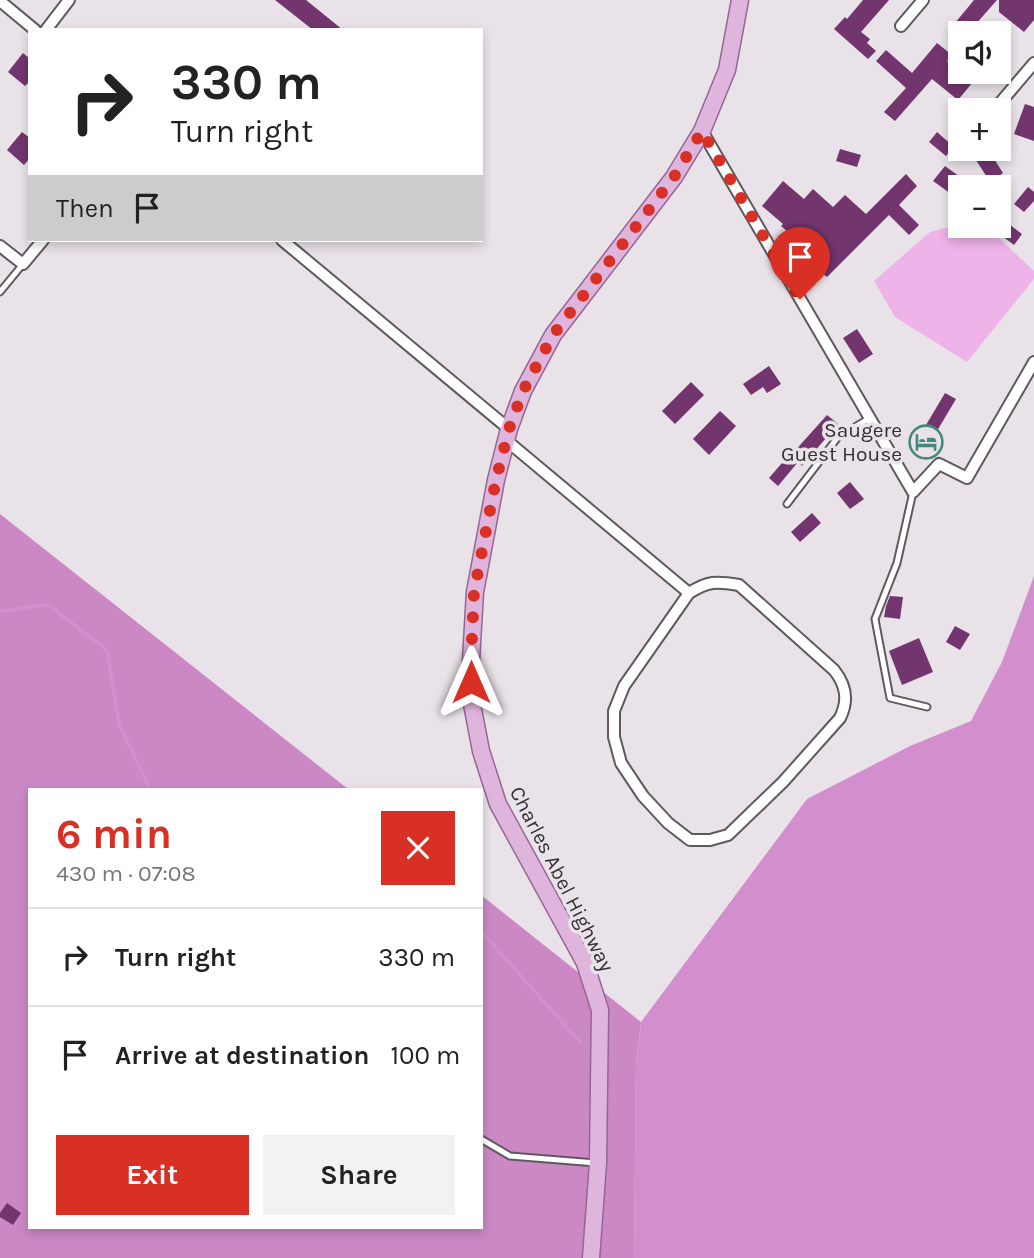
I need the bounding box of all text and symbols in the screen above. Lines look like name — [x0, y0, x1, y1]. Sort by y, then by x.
map controls — [948, 21, 1011, 238]
button: sound — [948, 21, 1011, 84]
text: 330 m — [171, 54, 322, 111]
icon: right — [56, 56, 147, 147]
button: + — [948, 98, 1011, 161]
text: Turn right — [171, 113, 313, 150]
button: − — [948, 175, 1011, 238]
icon: arrive — [128, 189, 166, 227]
text: Then — [56, 193, 114, 224]
pin — [770, 227, 830, 299]
icon: arrive — [781, 238, 819, 276]
place label: Saugere Guest House — [781, 418, 902, 466]
hotel icon: Saugere Guest House — [907, 423, 945, 461]
position arrow — [434, 645, 508, 719]
street label: Charles Abel Highway — [505, 782, 619, 976]
text: 6 min — [56, 809, 172, 859]
button: close — [381, 811, 455, 885]
text: 430 m · 07:08 — [56, 860, 196, 887]
icon: right — [56, 938, 94, 976]
text: Turn right — [115, 942, 236, 973]
text: 330 m — [378, 942, 455, 973]
icon: arrive — [56, 1036, 94, 1074]
text: Arrive at destination — [115, 1040, 369, 1071]
text: 100 m — [390, 1040, 460, 1071]
button: Exit — [56, 1135, 249, 1215]
button: Share — [263, 1135, 455, 1215]

